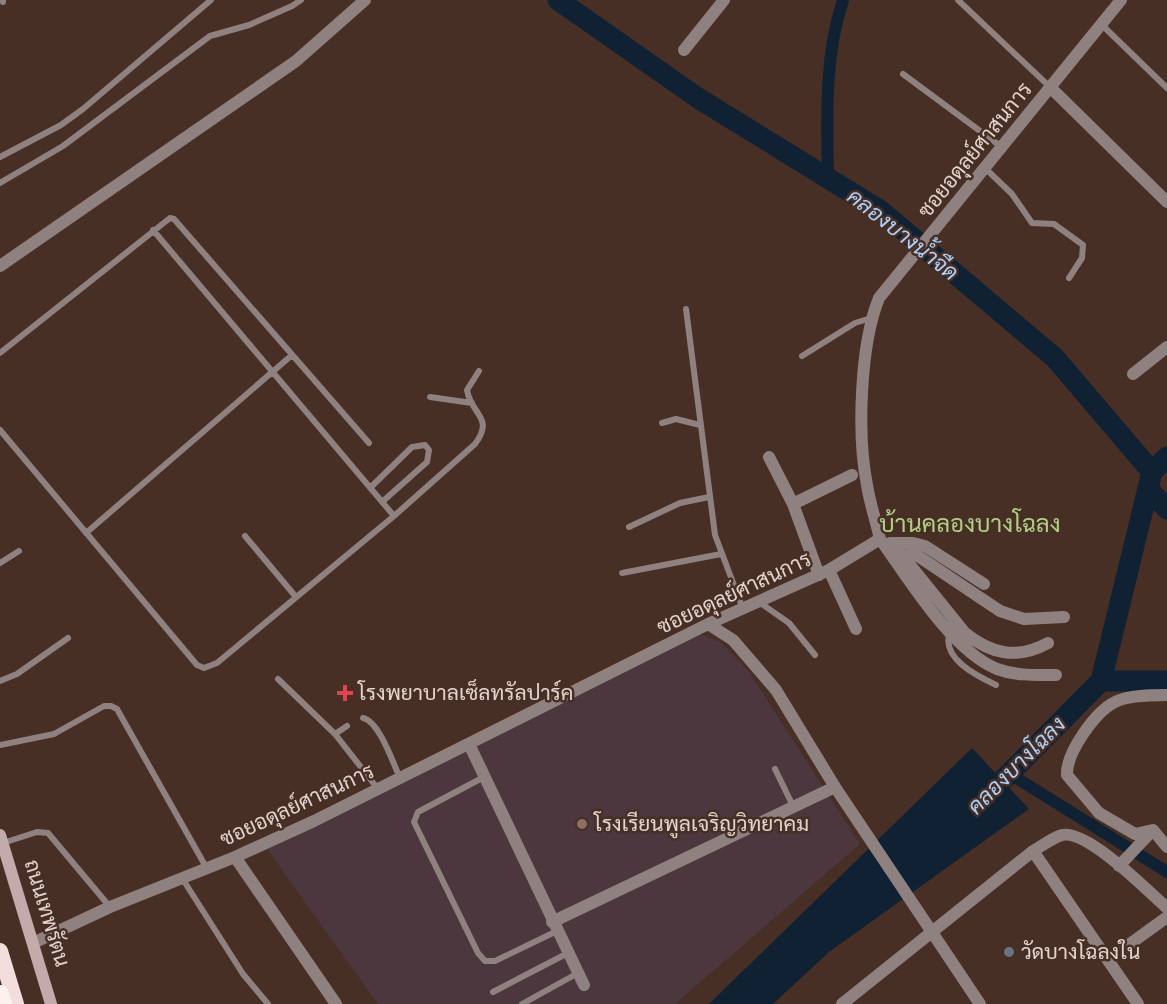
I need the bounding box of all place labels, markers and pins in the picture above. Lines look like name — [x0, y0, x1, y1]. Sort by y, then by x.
place label: โรงพยาบาลเซ็ลทรัลปาร์ค — [357, 678, 573, 708]
marker: โรงพยาบาลเซ็ลทรัลปาร์ค — [336, 684, 354, 702]
place label: โรงเรียนพูลเจริญวิทยาคม — [593, 809, 809, 839]
marker: โรงเรียนพูลเจริญวิทยาคม — [575, 817, 589, 831]
place label: วัดบางโฉลงใน — [1021, 937, 1140, 967]
marker: วัดบางโฉลงใน — [1002, 945, 1016, 959]

